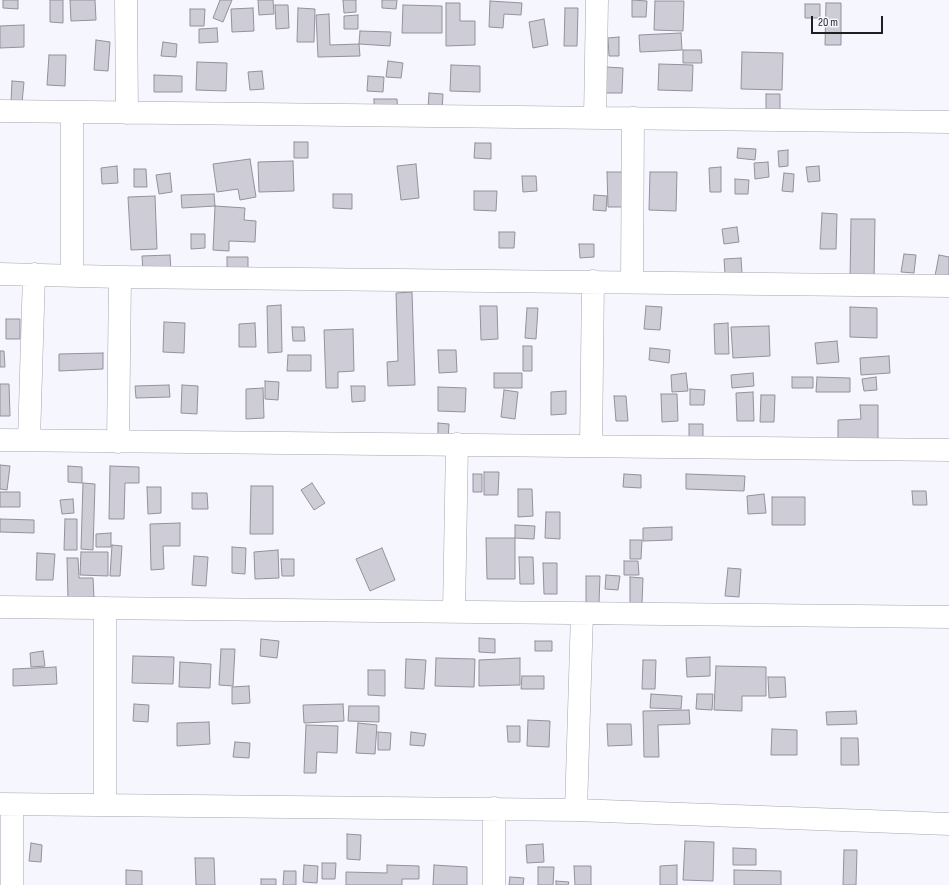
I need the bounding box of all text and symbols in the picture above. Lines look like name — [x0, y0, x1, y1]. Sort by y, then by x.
scale bar — [813, 8, 885, 34]
text: 20 m — [818, 15, 838, 30]

